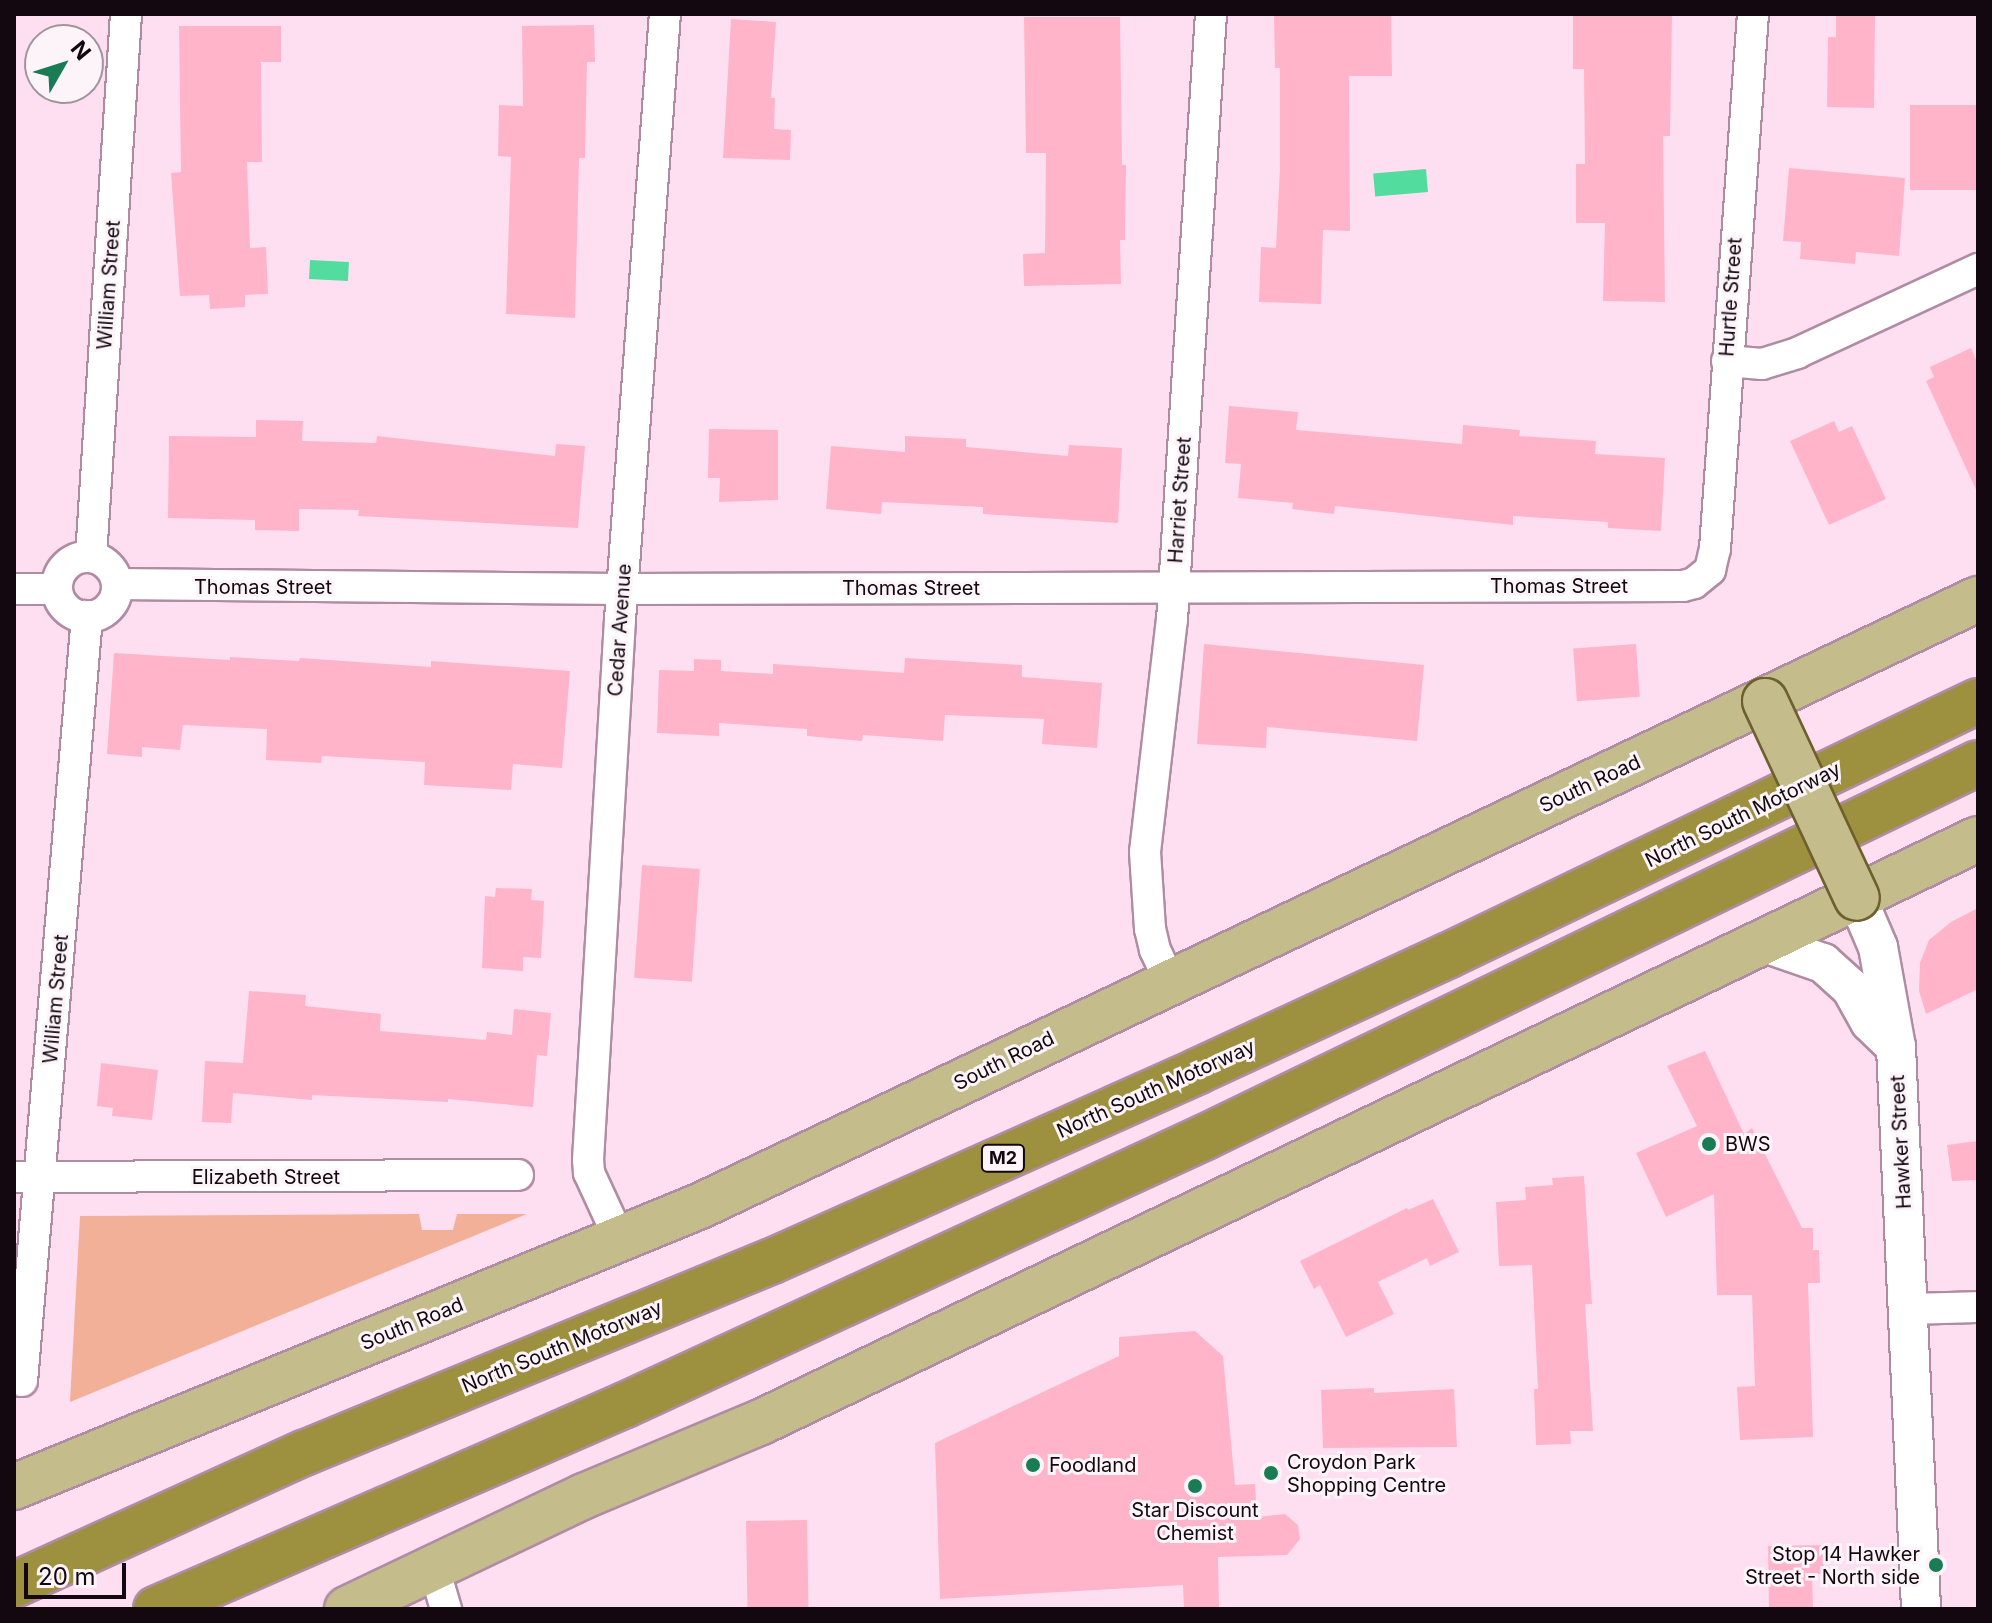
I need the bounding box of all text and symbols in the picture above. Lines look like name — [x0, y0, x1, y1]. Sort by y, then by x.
north arrow — [24, 24, 104, 104]
text: N — [66, 35, 96, 65]
street label: William Street — [92, 219, 126, 351]
street label: Hurtle Street — [1715, 236, 1747, 358]
street label: Harriet Street — [1164, 436, 1196, 564]
street label: Cedar Avenue — [603, 563, 637, 697]
street label: Thomas Street — [1490, 574, 1628, 598]
street label: Thomas Street — [194, 575, 332, 599]
street label: Thomas Street — [842, 576, 980, 600]
street label: South Road — [1536, 750, 1644, 818]
street label: North South Motorway — [1641, 757, 1845, 873]
street label: William Street — [38, 933, 74, 1065]
street label: South Road — [950, 1026, 1058, 1096]
street label: North South Motorway — [1053, 1034, 1259, 1144]
street label: Hawker Street — [1886, 1074, 1916, 1210]
place label: BWS — [1725, 1132, 1771, 1156]
marker: BWS — [1700, 1135, 1718, 1153]
road number: M2 — [979, 1144, 1027, 1172]
street label: Elizabeth Street — [192, 1165, 340, 1189]
street label: South Road — [357, 1292, 467, 1356]
street label: North South Motorway — [458, 1296, 666, 1398]
place label: Croydon Park Shopping Centre — [1287, 1450, 1446, 1497]
place label: Foodland — [1049, 1453, 1136, 1477]
marker: Foodland — [1024, 1456, 1042, 1474]
marker: Croydon Park Shopping Centre — [1262, 1464, 1280, 1482]
marker: Star Discount Chemist — [1186, 1477, 1204, 1495]
place label: Star Discount Chemist — [1131, 1498, 1259, 1545]
place label: Stop 14 Hawker Street - North side — [1745, 1542, 1920, 1589]
scale bar — [28, 1547, 130, 1597]
marker: Stop 14 Hawker Street - North side — [1927, 1556, 1945, 1574]
text: 20 m — [38, 1562, 96, 1591]

